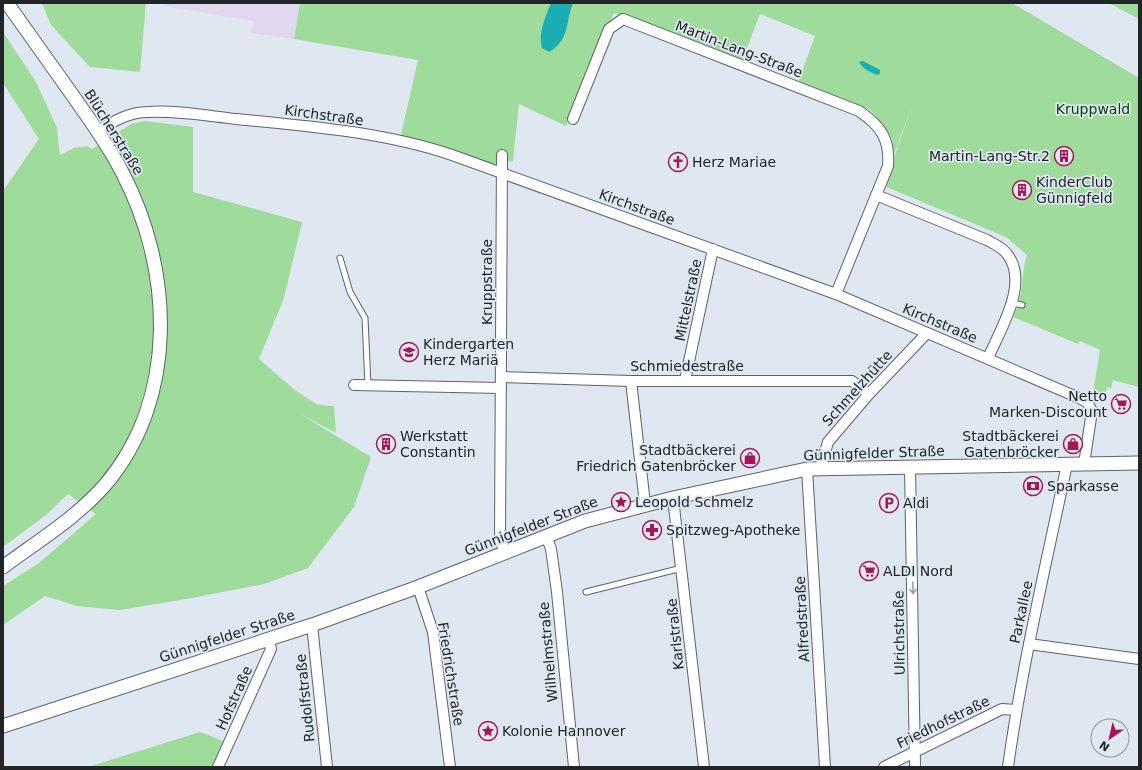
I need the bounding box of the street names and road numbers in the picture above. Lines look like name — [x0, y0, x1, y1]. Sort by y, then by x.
street label: Martin-Lang-Straße — [673, 17, 805, 81]
street label: Blücherstraße — [81, 86, 147, 178]
street label: Kirchstraße — [283, 102, 365, 128]
street label: Kirchstraße — [597, 186, 677, 228]
street label: Kruppstraße — [479, 239, 495, 325]
street label: Mittelstraße — [671, 257, 705, 343]
street label: Kirchstraße — [900, 300, 980, 346]
street label: Schmelzhütte — [819, 347, 895, 429]
street label: Schmiedestraße — [630, 358, 744, 374]
street label: Günnigfelder Straße — [803, 443, 945, 463]
street label: Günnigfelder Straße — [462, 493, 600, 559]
street label: Alfredstraße — [792, 576, 812, 662]
street label: Parkallee — [1007, 579, 1035, 645]
street label: Ulrichstraße — [890, 590, 908, 676]
street label: Karlstraße — [663, 598, 687, 670]
street label: Wilhelmstraße — [536, 601, 560, 703]
street label: Günnigfelder Straße — [157, 607, 297, 665]
street label: Friedrichstraße — [435, 621, 467, 727]
street label: Rudolfstraße — [292, 653, 318, 743]
street label: Hofstraße — [213, 663, 255, 733]
street label: Friedhofstraße — [894, 693, 992, 751]

